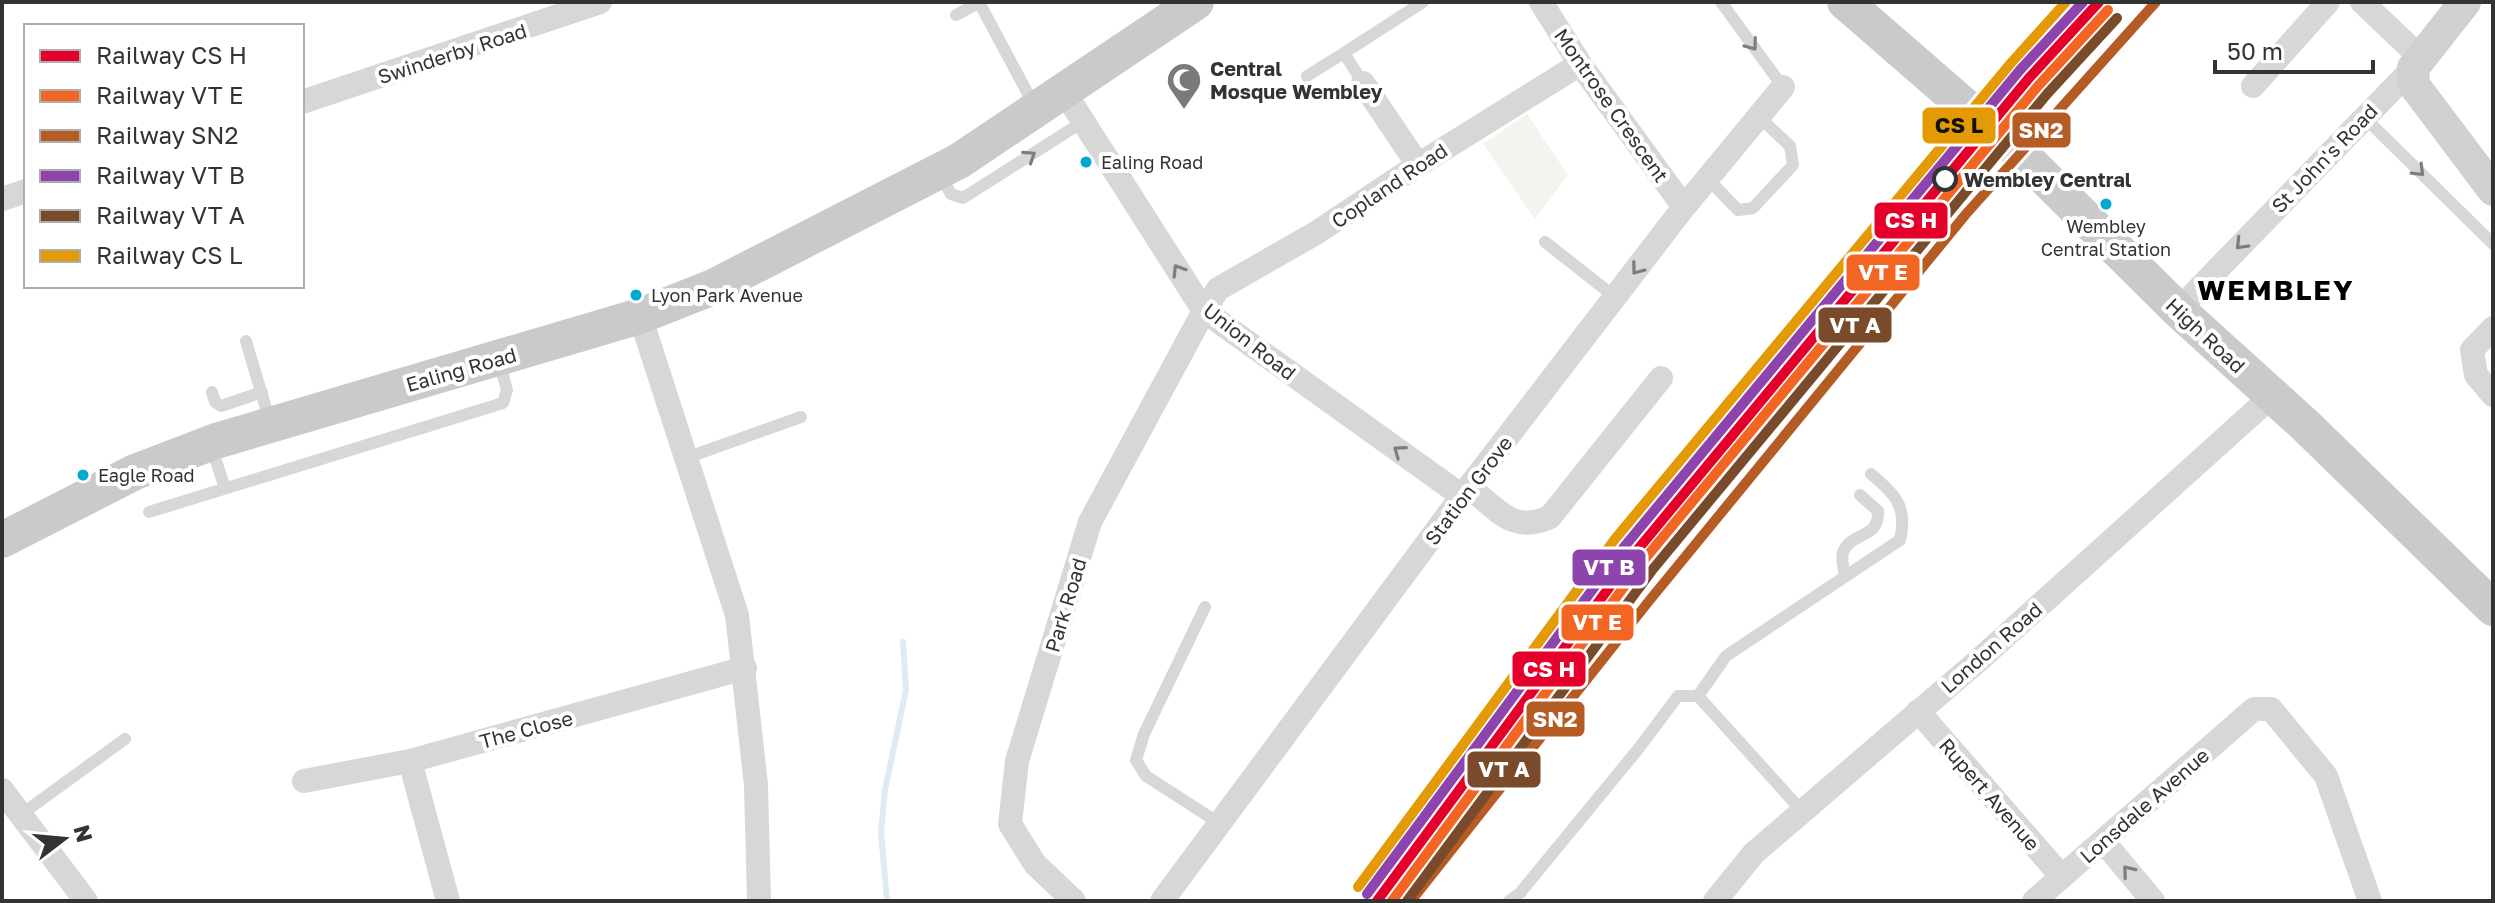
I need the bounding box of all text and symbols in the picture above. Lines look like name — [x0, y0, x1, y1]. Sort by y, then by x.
street label: Swinderby Road — [374, 18, 530, 88]
legend — [24, 24, 304, 288]
street label: Montrose Crescent — [1550, 24, 1674, 186]
scale bar — [2215, 24, 2373, 74]
one-way arrow — [1742, 36, 1757, 50]
text: 50 m — [2227, 36, 2283, 65]
text: Railway CS H — [96, 40, 247, 69]
place label: Central Mosque Wembley — [1210, 56, 1383, 103]
mosque icon: Central Mosque Wembley — [1165, 61, 1203, 111]
text: Railway VT E — [96, 80, 243, 109]
street label: St John's Road — [2266, 99, 2382, 217]
line badge: CS L — [1921, 106, 1997, 145]
text: CS L — [1935, 111, 1984, 138]
line badge: SN2 — [2011, 111, 2072, 149]
text: SN2 — [2019, 116, 2063, 143]
text: Railway SN2 — [96, 120, 239, 149]
street label: Copland Road — [1327, 138, 1451, 232]
one-way arrow — [1021, 150, 1036, 165]
place label: Ealing Road — [1101, 151, 1203, 173]
marker: Ealing Road — [1078, 154, 1094, 170]
text: Railway VT B — [96, 160, 245, 189]
one-way arrow — [2410, 162, 2424, 176]
marker: Wembley Central — [1933, 167, 1957, 191]
place label: Wembley Central — [1964, 167, 2132, 191]
marker: Wembley Central Station — [2098, 196, 2114, 212]
text: Railway VT A — [96, 200, 245, 229]
line badge: CS H — [1873, 201, 1949, 240]
text: CS H — [1885, 206, 1937, 233]
place label: Wembley Central Station — [2041, 215, 2171, 260]
one-way arrow — [2235, 235, 2250, 249]
text: Railway CS L — [96, 240, 243, 269]
line badge: VT E — [1845, 253, 1921, 292]
text: VT E — [1858, 258, 1908, 285]
one-way arrow — [1632, 260, 1646, 275]
one-way arrow — [1173, 264, 1188, 279]
district label: WEMBLEY — [2197, 273, 2355, 306]
place label: Lyon Park Avenue — [651, 284, 803, 306]
marker: Lyon Park Avenue — [628, 287, 644, 303]
street label: High Road — [2162, 292, 2250, 378]
street label: Union Road — [1199, 298, 1301, 384]
line badge: VT A — [1817, 306, 1893, 344]
text: VT A — [1829, 311, 1881, 338]
street label: Ealing Road — [403, 342, 519, 396]
street label: Station Grove — [1419, 431, 1517, 549]
one-way arrow — [1393, 446, 1408, 461]
place label: Eagle Road — [98, 464, 195, 486]
marker: Eagle Road — [75, 467, 91, 483]
line badge: VT B — [1571, 548, 1647, 587]
text: VT B — [1583, 553, 1635, 580]
street label: Park Road — [1039, 555, 1091, 655]
street label: London Road — [1936, 597, 2046, 697]
line badge: VT E — [1560, 603, 1635, 642]
text: VT E — [1572, 608, 1622, 635]
line badge: CS H — [1511, 650, 1587, 688]
text: CS H — [1523, 655, 1575, 682]
line badge: SN2 — [1525, 700, 1586, 738]
street label: The Close — [477, 705, 575, 753]
text: SN2 — [1533, 705, 1577, 732]
street label: Rupert Avenue — [1935, 733, 2045, 855]
street label: Lonsdale Avenue — [2075, 742, 2213, 868]
line badge: VT A — [1466, 750, 1542, 789]
text: VT A — [1478, 755, 1530, 782]
north arrow — [24, 799, 104, 879]
text: N — [68, 822, 99, 845]
one-way arrow — [2123, 866, 2138, 880]

